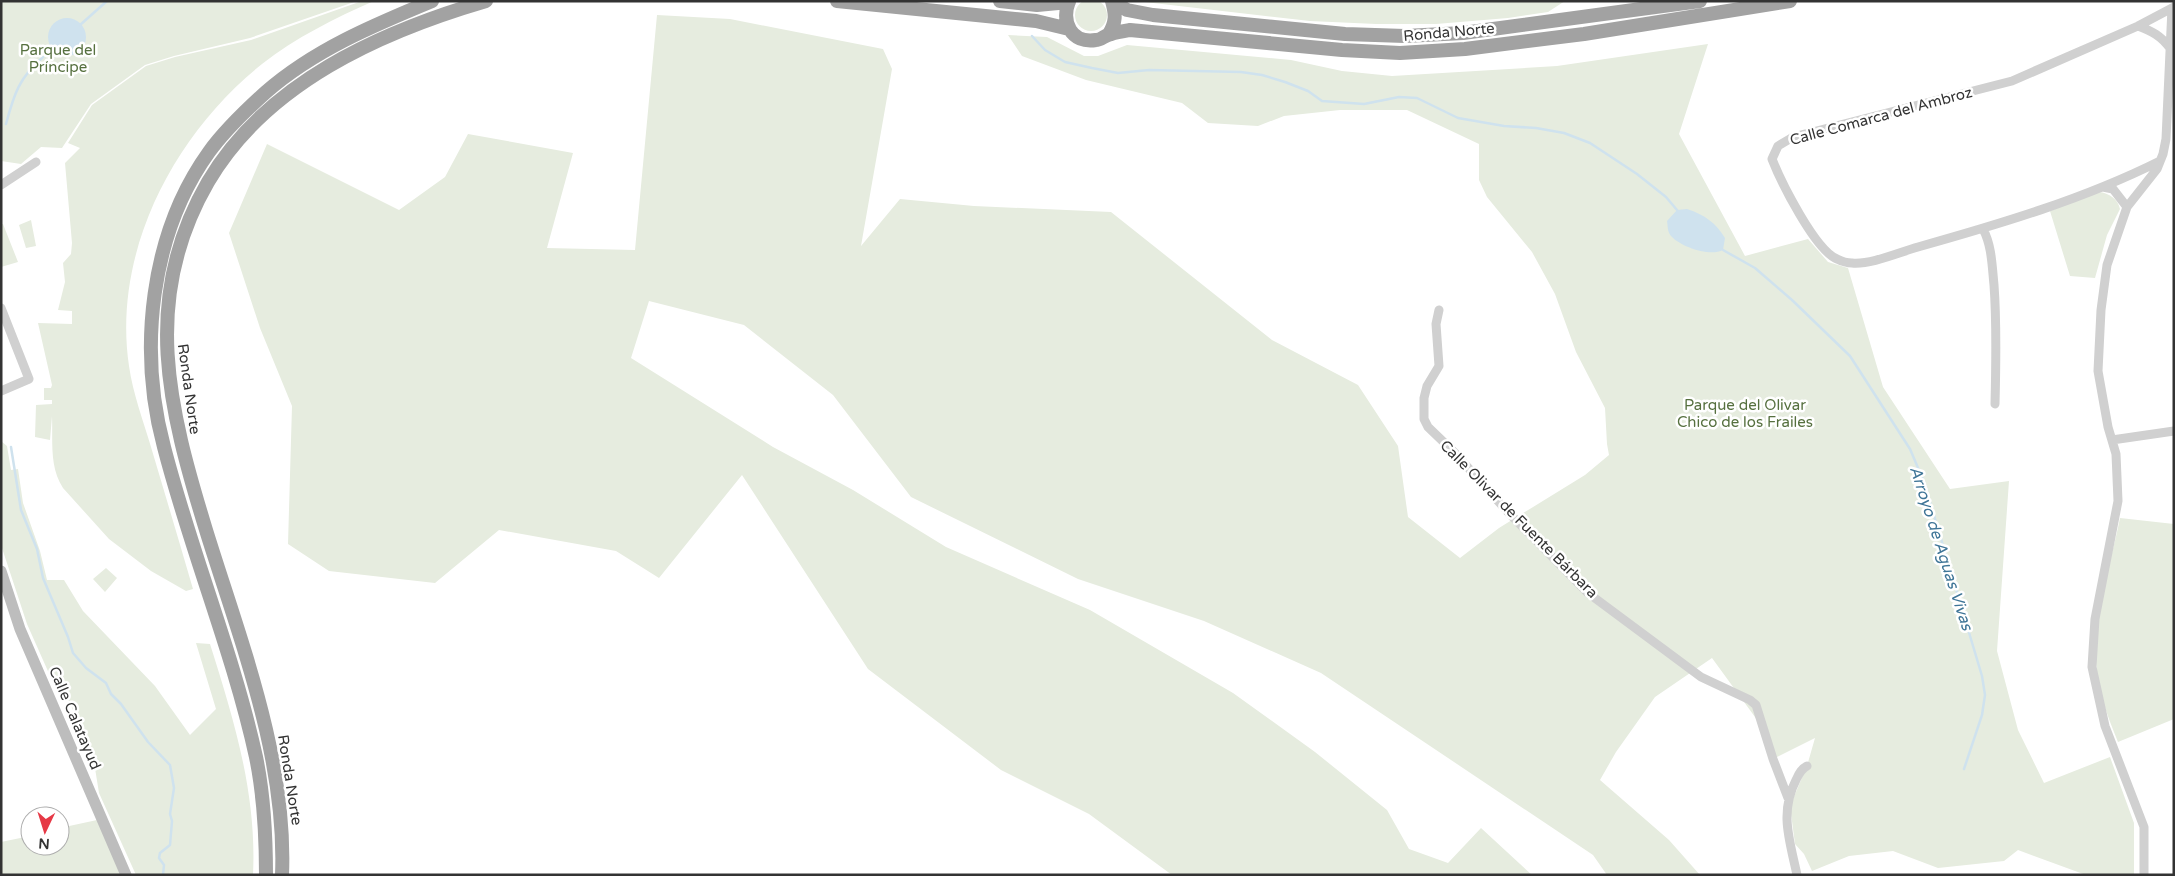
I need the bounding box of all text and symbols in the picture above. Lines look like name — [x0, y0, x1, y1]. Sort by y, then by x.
street label: Ronda Norte — [1403, 19, 1495, 45]
park label: Parque del Príncipe — [20, 41, 96, 76]
street label: Calle Comarca del Ambroz — [1788, 83, 1974, 149]
street label: Ronda Norte — [174, 342, 204, 436]
park label: Parque del Olivar Chico de los Frailes — [1677, 396, 1813, 431]
street label: Calle Olivar de Fuente Bárbara — [1436, 436, 1602, 602]
water label: Arroyo de Aguas Vivas — [1905, 464, 1977, 634]
street label: Calle Calatayud — [45, 664, 105, 772]
street label: Ronda Norte — [274, 733, 306, 827]
north arrow — [20, 806, 70, 856]
text: N — [38, 835, 50, 852]

